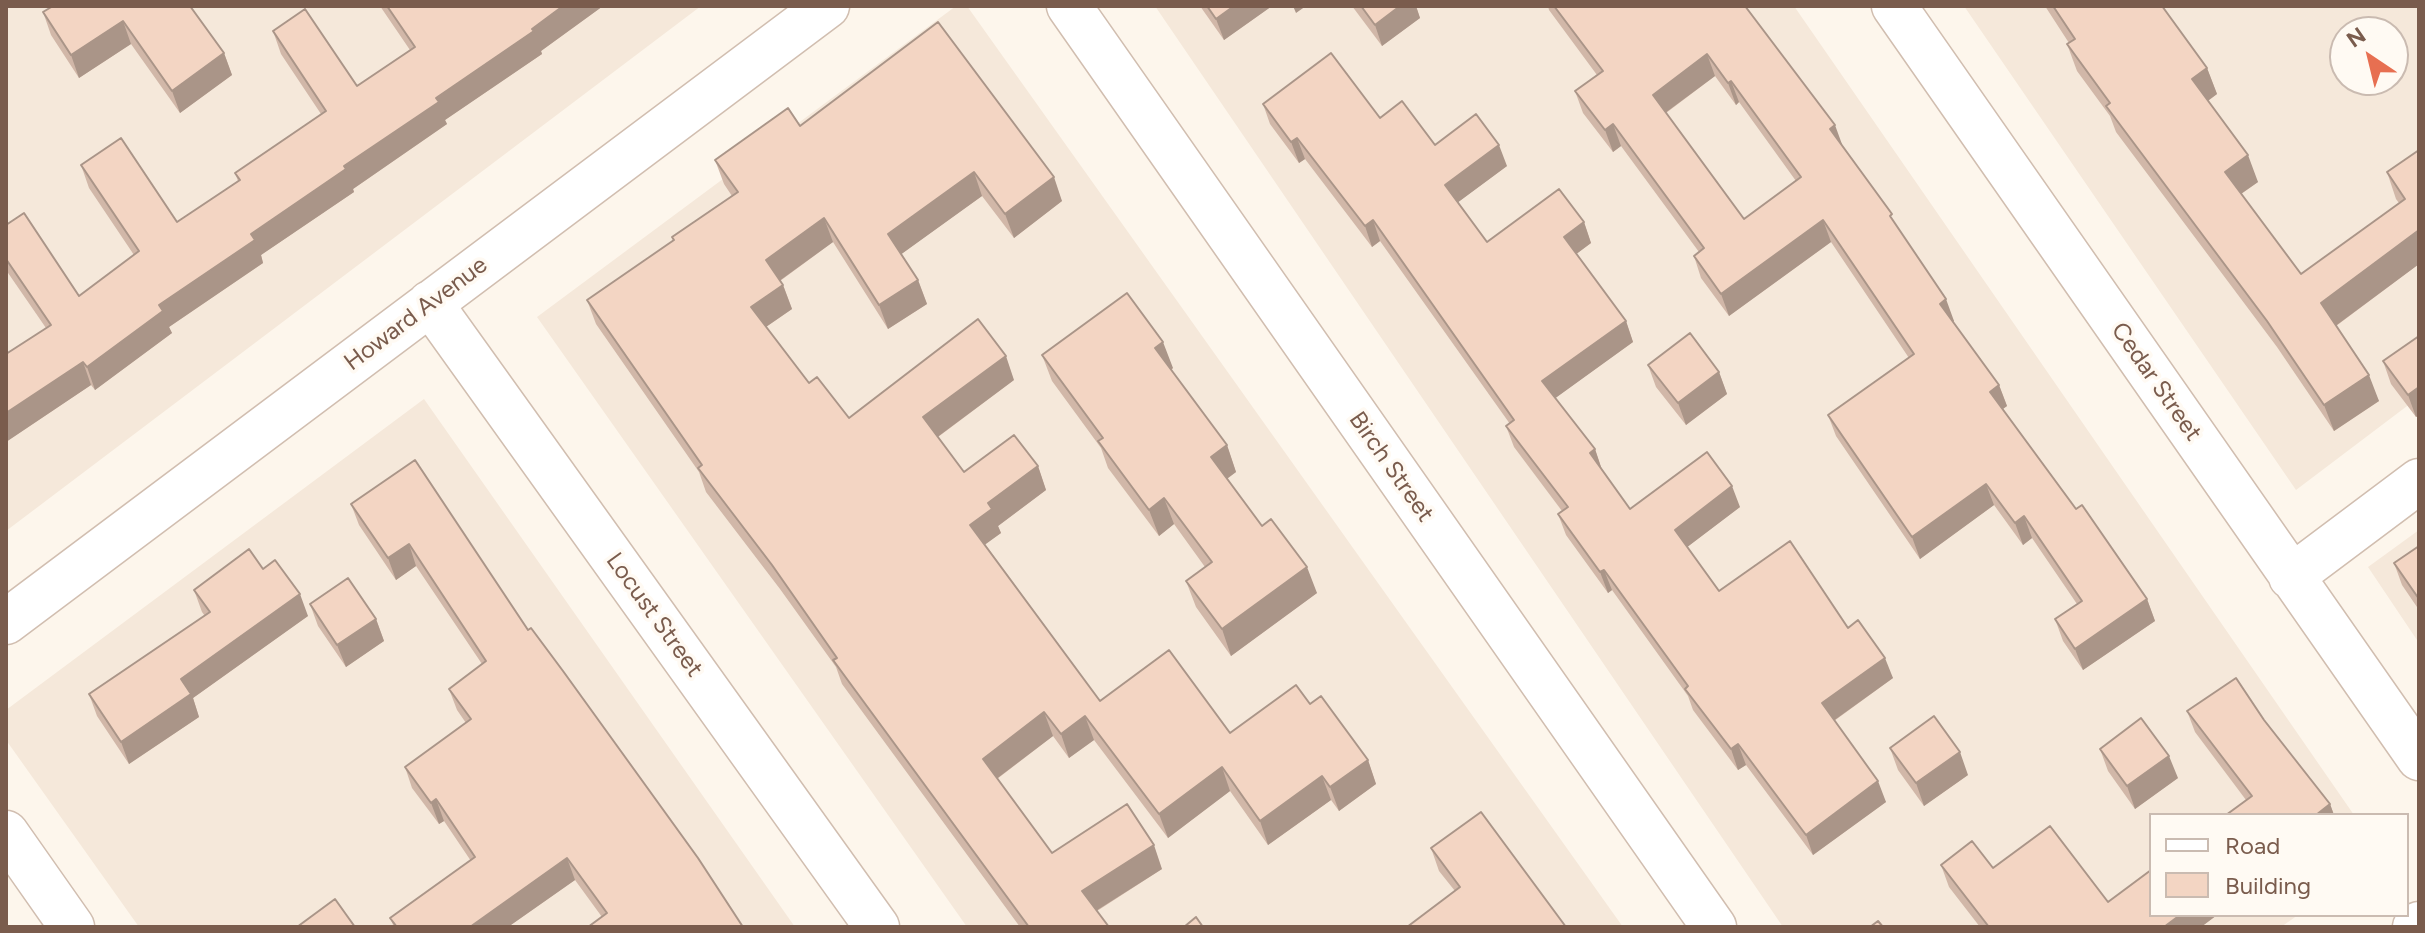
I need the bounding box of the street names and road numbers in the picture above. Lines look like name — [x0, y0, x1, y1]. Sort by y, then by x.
street label: Howard Avenue — [339, 251, 493, 377]
street label: Cedar Street — [2105, 317, 2207, 447]
street label: Birch Street — [1343, 406, 1439, 528]
street label: Locust Street — [599, 547, 709, 683]

